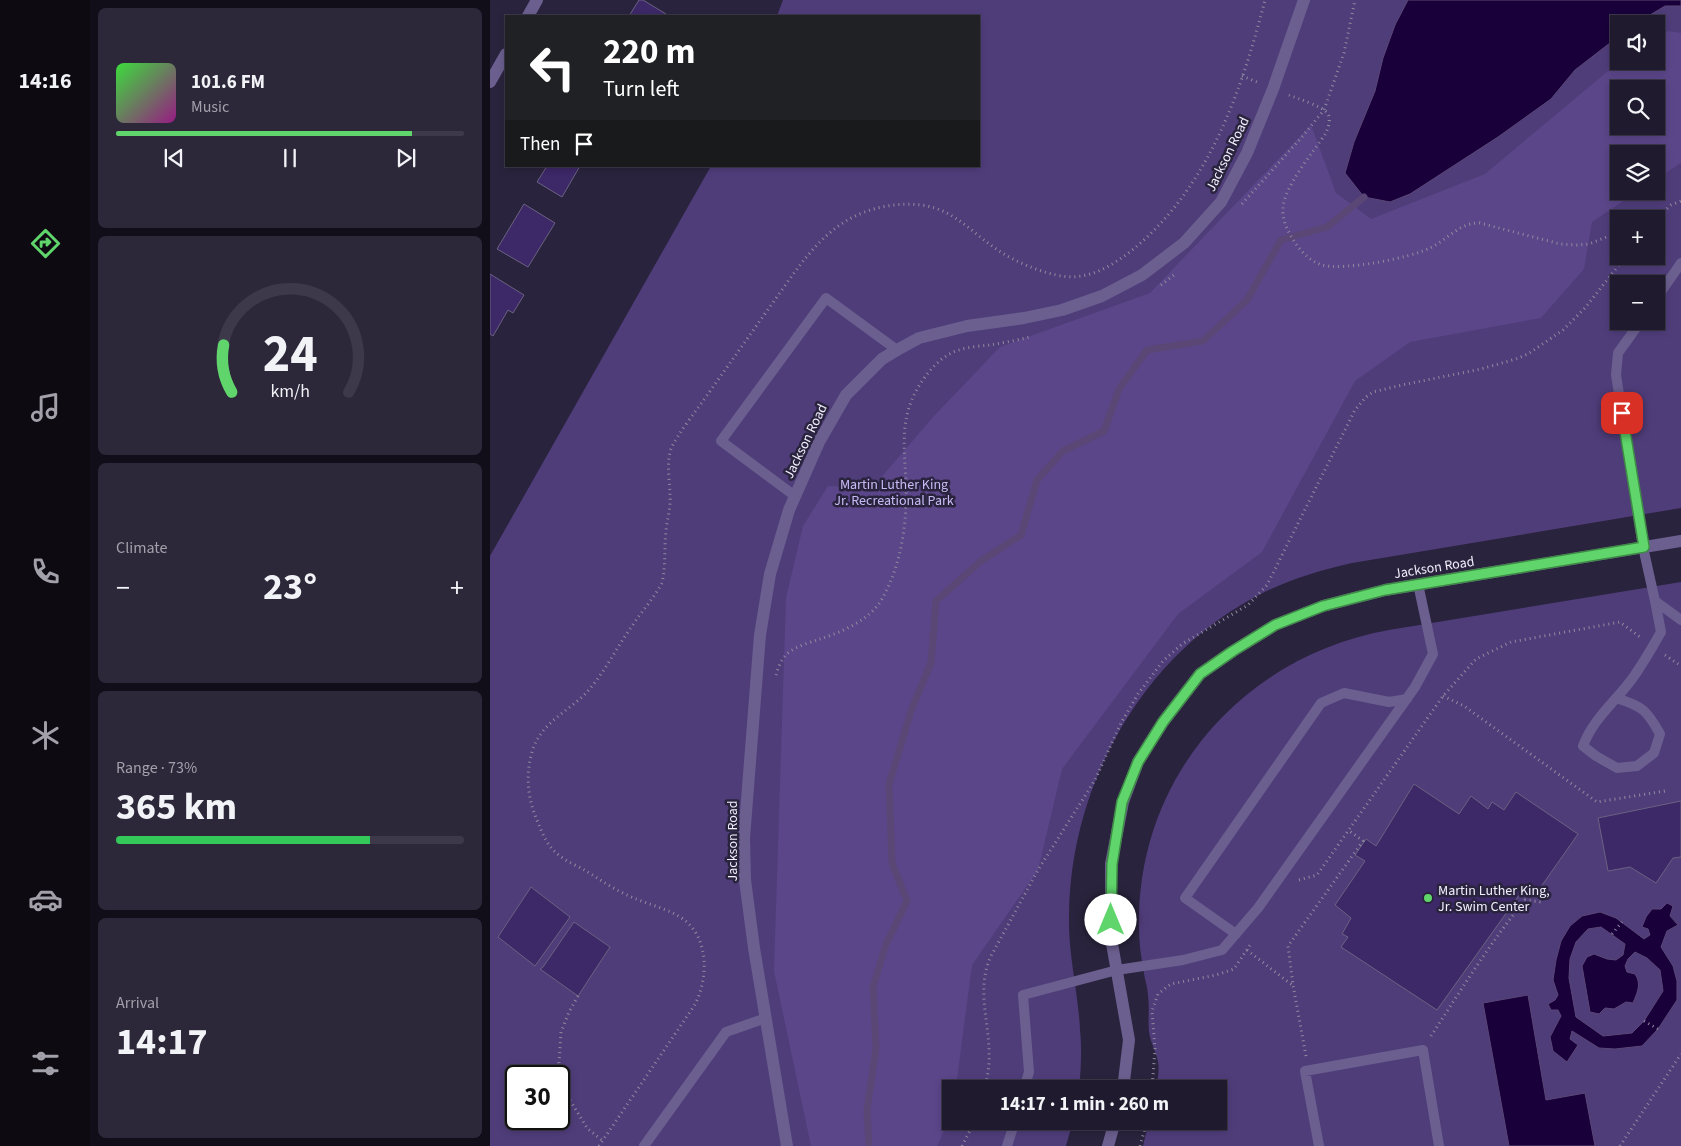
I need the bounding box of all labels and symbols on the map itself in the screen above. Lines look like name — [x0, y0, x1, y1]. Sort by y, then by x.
street label: Jackson Road — [1201, 114, 1255, 195]
pin — [1601, 392, 1643, 434]
street label: Jackson Road — [779, 401, 833, 482]
park label: Martin Luther King Jr. Recreational Park — [834, 475, 954, 511]
street label: Jackson Road — [1393, 552, 1476, 584]
street label: Jackson Road — [723, 800, 743, 882]
place label: Martin Luther King, Jr. Swim Center — [1438, 881, 1550, 917]
marker: Martin Luther King, Jr. Swim Center — [1422, 892, 1434, 904]
position arrow — [1084, 893, 1136, 945]
speed limit sign: 30 — [505, 1065, 570, 1130]

